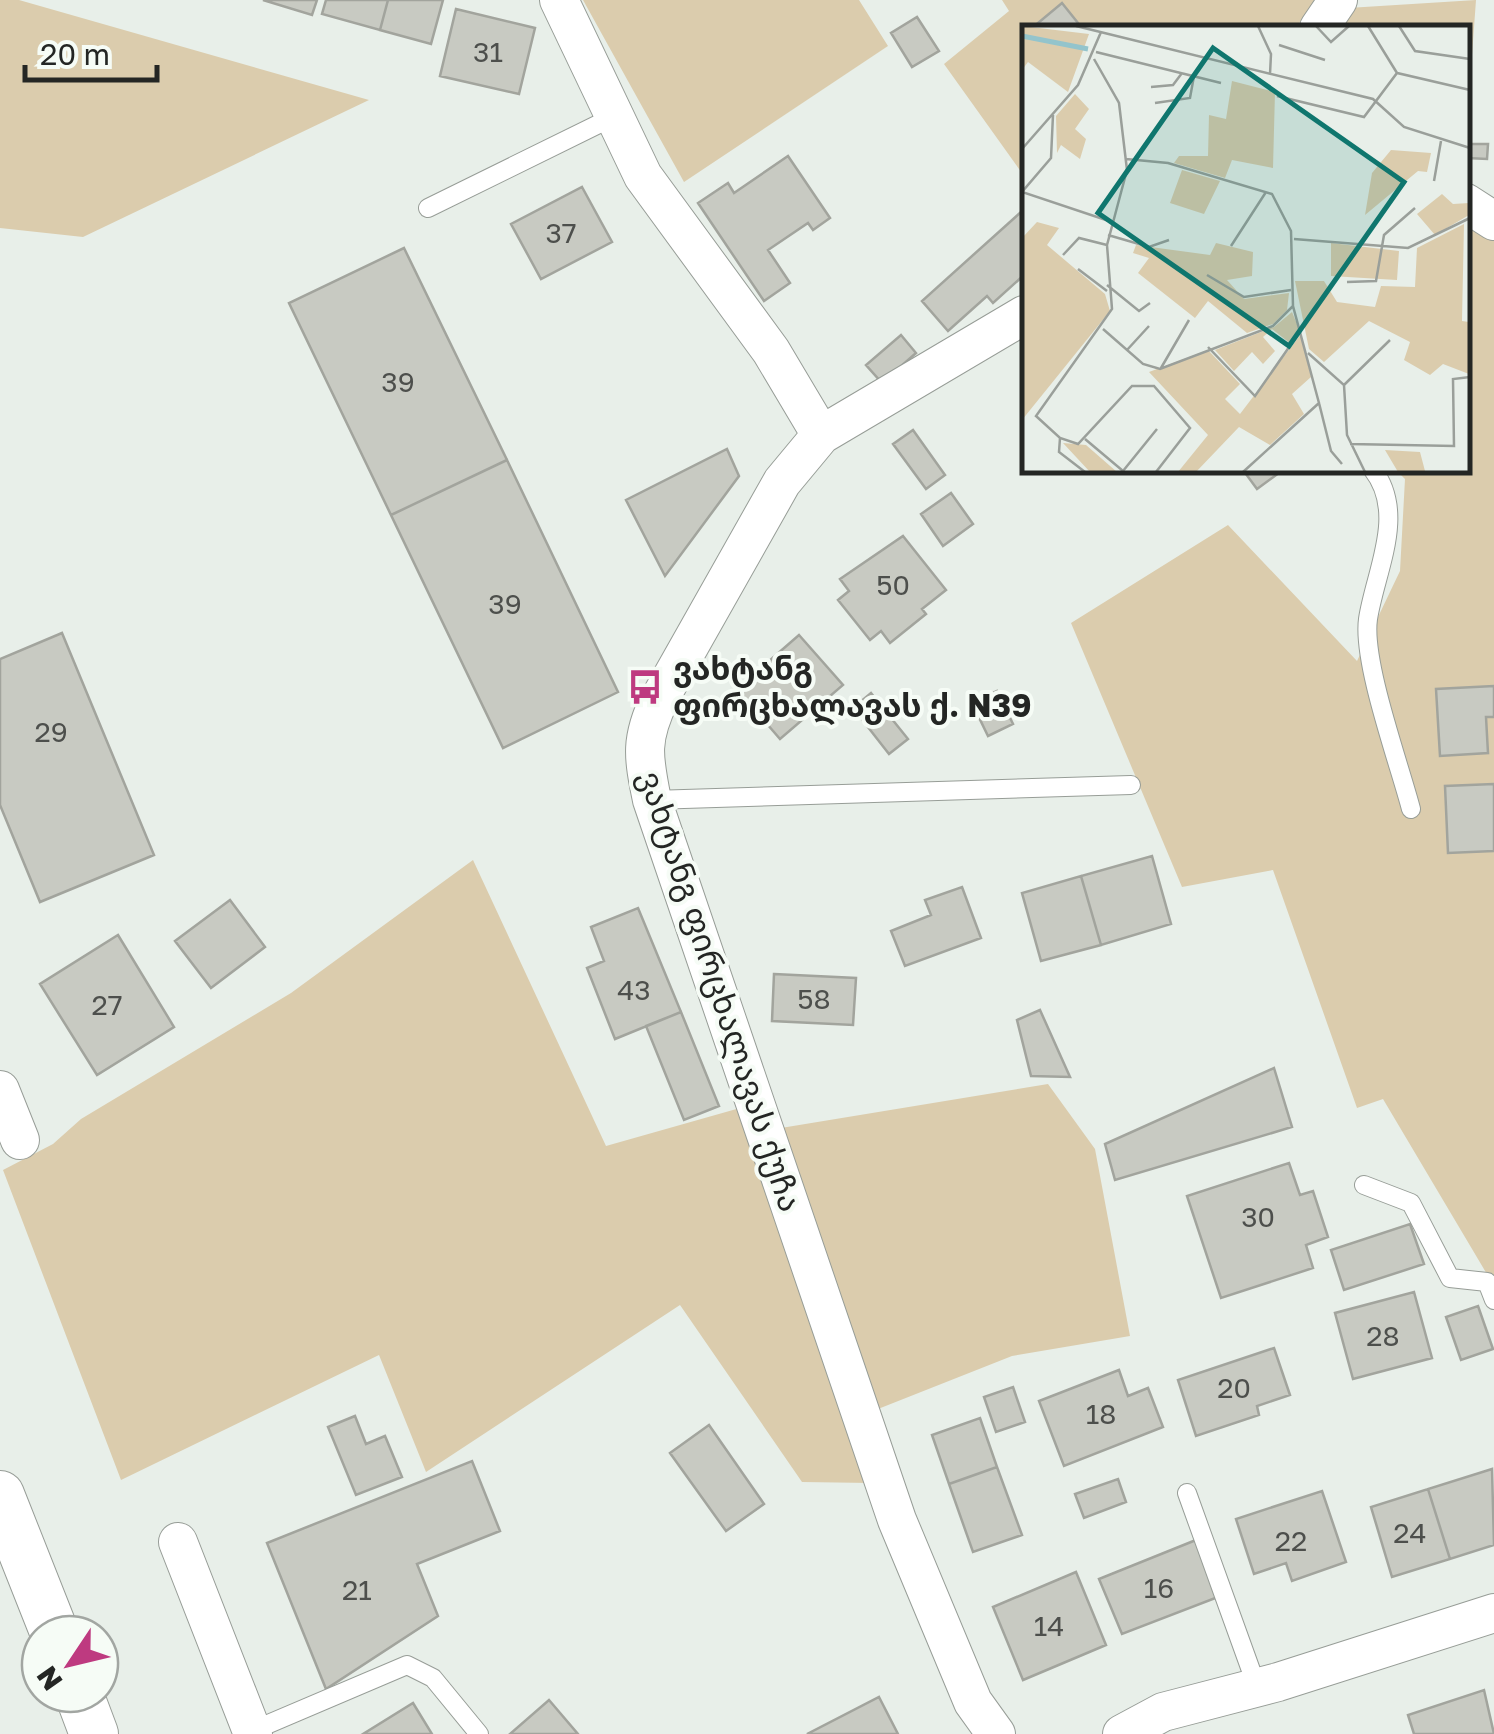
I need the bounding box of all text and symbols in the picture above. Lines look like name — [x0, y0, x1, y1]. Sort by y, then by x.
scale bar — [25, 20, 158, 82]
inset map — [1022, 25, 1469, 472]
house number: 31 — [473, 35, 503, 68]
text: 20 m — [40, 36, 110, 72]
house number: 37 — [545, 216, 577, 249]
house number: 39 — [381, 365, 415, 398]
house number: 50 — [876, 568, 910, 601]
house number: 39 — [488, 587, 522, 620]
place label: ვახტანგ ფირცხალავას ქ. N39 — [673, 649, 1031, 726]
bus stop icon: ვახტანგ ფირცხალავას ქ. N39 — [626, 668, 664, 706]
house number: 29 — [34, 715, 68, 748]
street label: ვახტანგ ფირცხალავას ქუჩა — [630, 765, 810, 1217]
house number: 43 — [617, 973, 651, 1006]
house number: 58 — [797, 982, 831, 1015]
house number: 27 — [91, 988, 123, 1021]
house number: 30 — [1241, 1200, 1275, 1233]
house number: 28 — [1366, 1319, 1400, 1352]
house number: 20 — [1217, 1371, 1251, 1404]
house number: 18 — [1086, 1397, 1116, 1430]
house number: 24 — [1393, 1516, 1427, 1549]
house number: 22 — [1275, 1524, 1307, 1557]
house number: 16 — [1144, 1571, 1174, 1604]
house number: 21 — [342, 1573, 372, 1606]
house number: 14 — [1034, 1609, 1064, 1642]
north arrow — [20, 1614, 120, 1714]
text: N — [29, 1660, 69, 1697]

